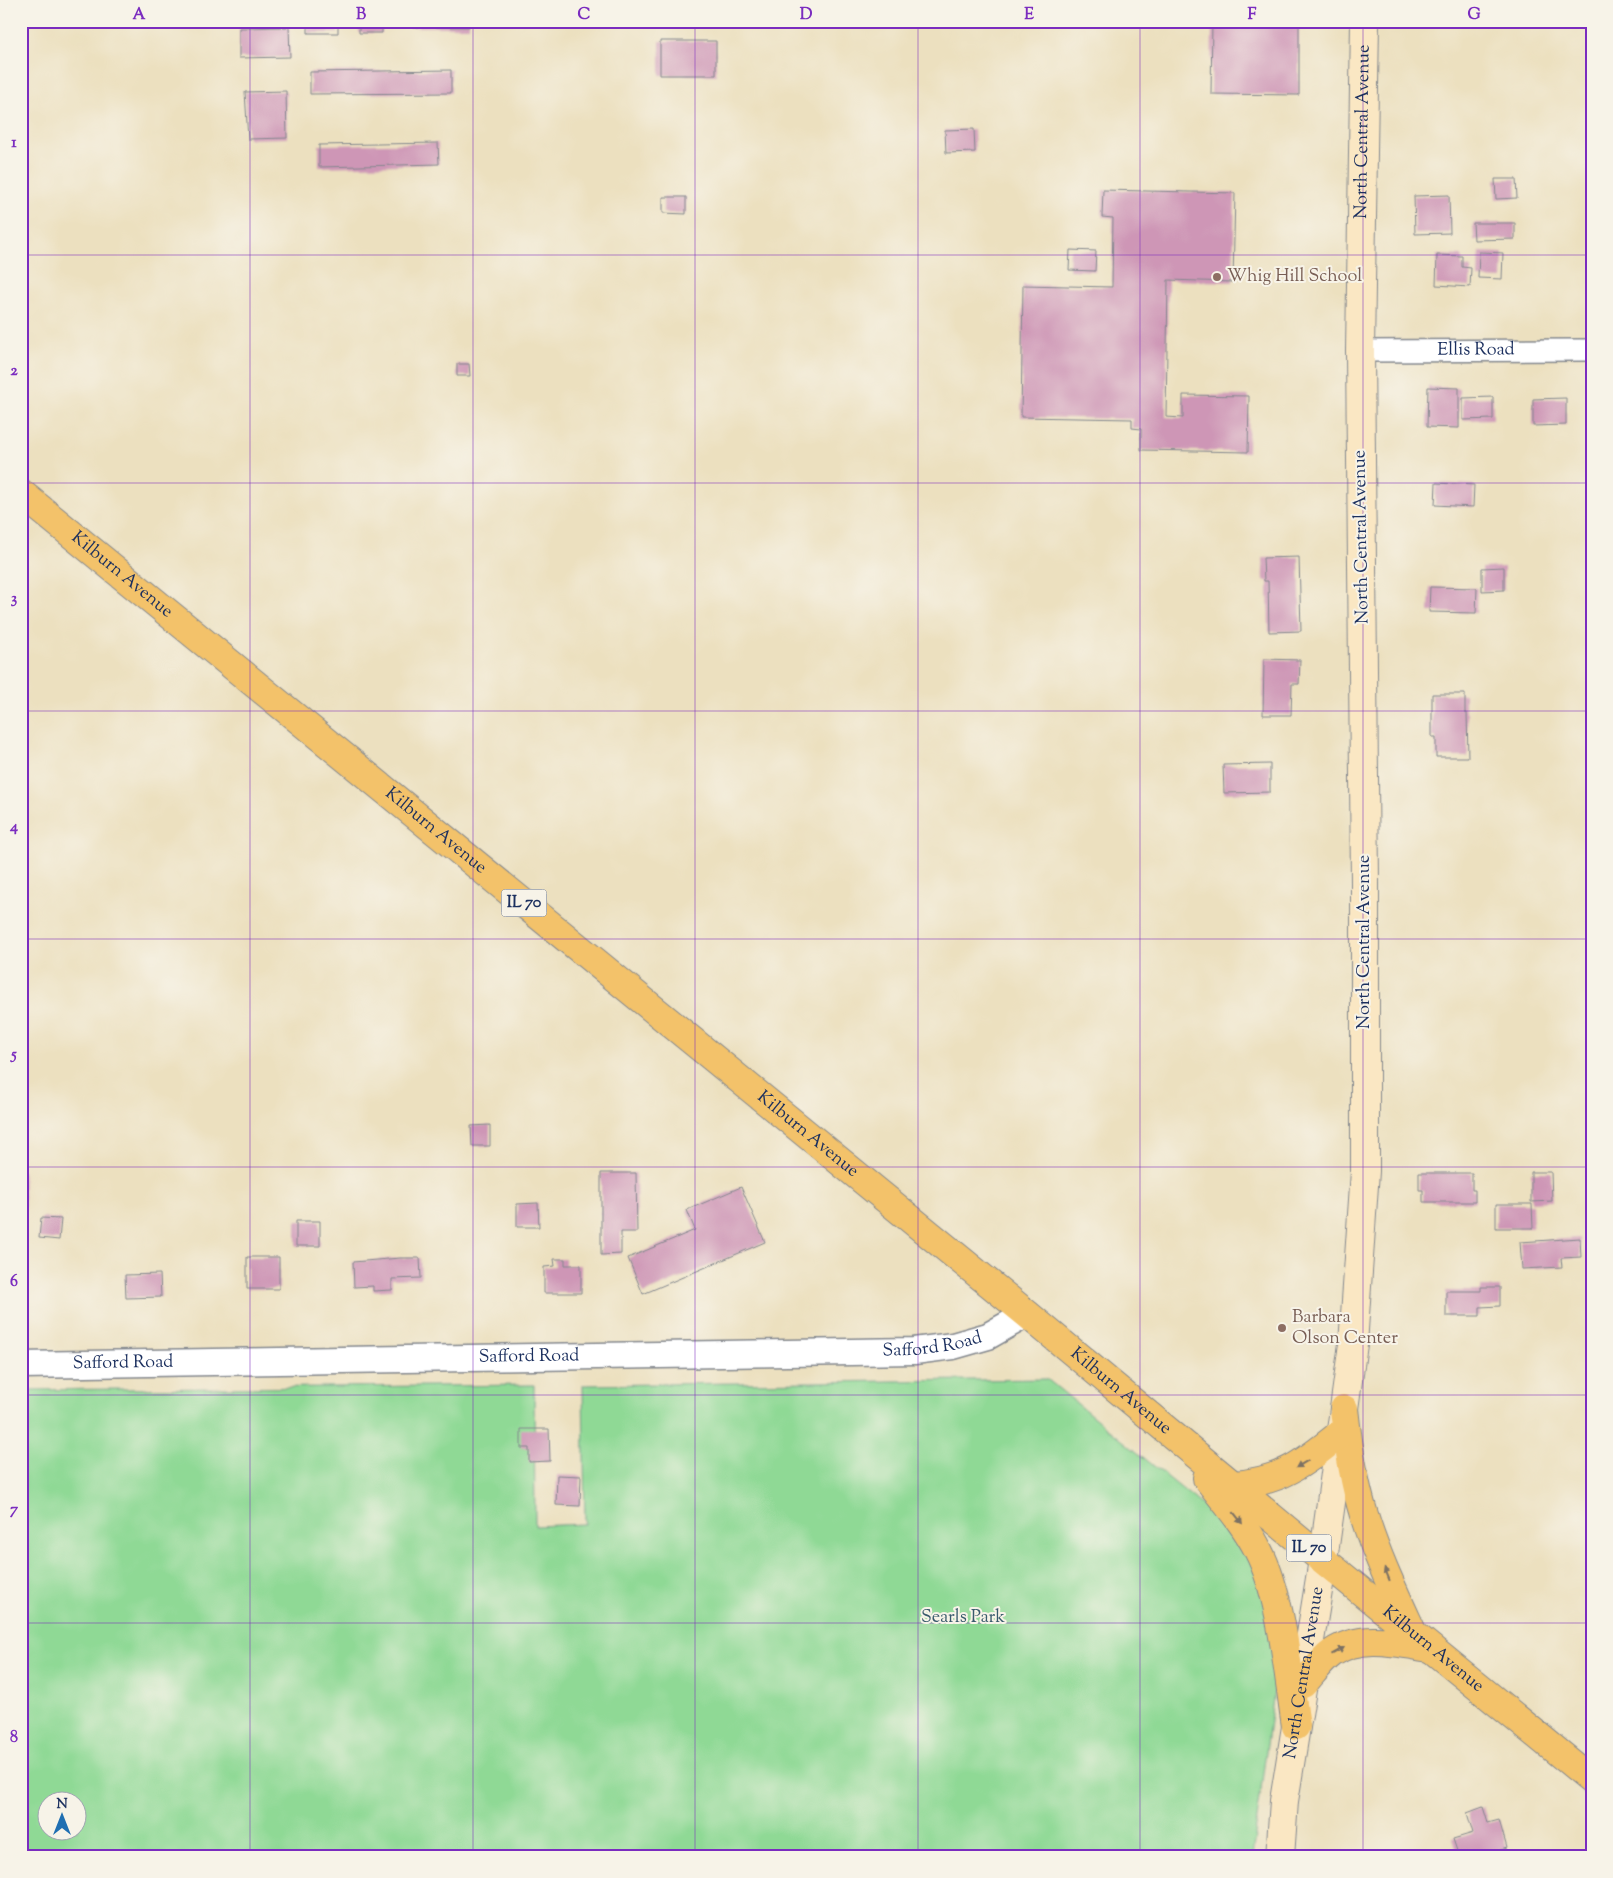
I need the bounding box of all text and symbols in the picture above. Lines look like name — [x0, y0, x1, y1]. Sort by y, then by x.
text: A — [133, 4, 146, 27]
text: B — [356, 4, 366, 27]
text: C — [578, 4, 591, 27]
text: D — [800, 4, 813, 27]
text: E — [1024, 4, 1034, 27]
text: F — [1248, 4, 1257, 27]
text: G — [1467, 4, 1481, 27]
street label: North Central Avenue — [1349, 44, 1378, 219]
text: 1 — [11, 132, 17, 155]
place label: Whig Hill School — [1227, 264, 1362, 290]
marker: Whig Hill School — [1211, 271, 1223, 283]
street label: Ellis Road — [1437, 337, 1515, 364]
text: 2 — [10, 360, 18, 383]
street label: North Central Avenue — [1347, 450, 1377, 624]
street label: Kilburn Avenue — [65, 526, 178, 625]
text: 3 — [11, 588, 18, 611]
street label: Kilburn Avenue — [379, 782, 492, 881]
text: 4 — [9, 816, 18, 839]
street label: North Central Avenue — [1352, 855, 1378, 1029]
road number: IL 70 — [502, 890, 546, 916]
text: 5 — [9, 1044, 17, 1067]
street label: Kilburn Avenue — [751, 1085, 864, 1184]
text: 6 — [10, 1271, 18, 1294]
place label: Barbara Olson Center — [1292, 1305, 1398, 1352]
marker: Barbara Olson Center — [1276, 1322, 1288, 1334]
street label: Safford Road — [882, 1325, 985, 1364]
street label: Kilburn Avenue — [1064, 1342, 1177, 1442]
street label: Safford Road — [478, 1343, 580, 1371]
street label: Safford Road — [72, 1350, 174, 1377]
one-way arrow — [1295, 1459, 1308, 1468]
text: 7 — [10, 1499, 19, 1522]
one-way arrow — [1232, 1511, 1243, 1524]
road number: IL 70 — [1286, 1535, 1332, 1562]
one-way arrow — [1383, 1566, 1391, 1581]
street label: North Central Avenue — [1278, 1585, 1332, 1761]
street label: Kilburn Avenue — [1376, 1600, 1489, 1699]
park label: Searls Park — [921, 1605, 1005, 1631]
one-way arrow — [1331, 1646, 1345, 1655]
text: 8 — [10, 1727, 18, 1750]
north arrow — [38, 1790, 88, 1840]
text: N — [56, 1795, 68, 1815]

